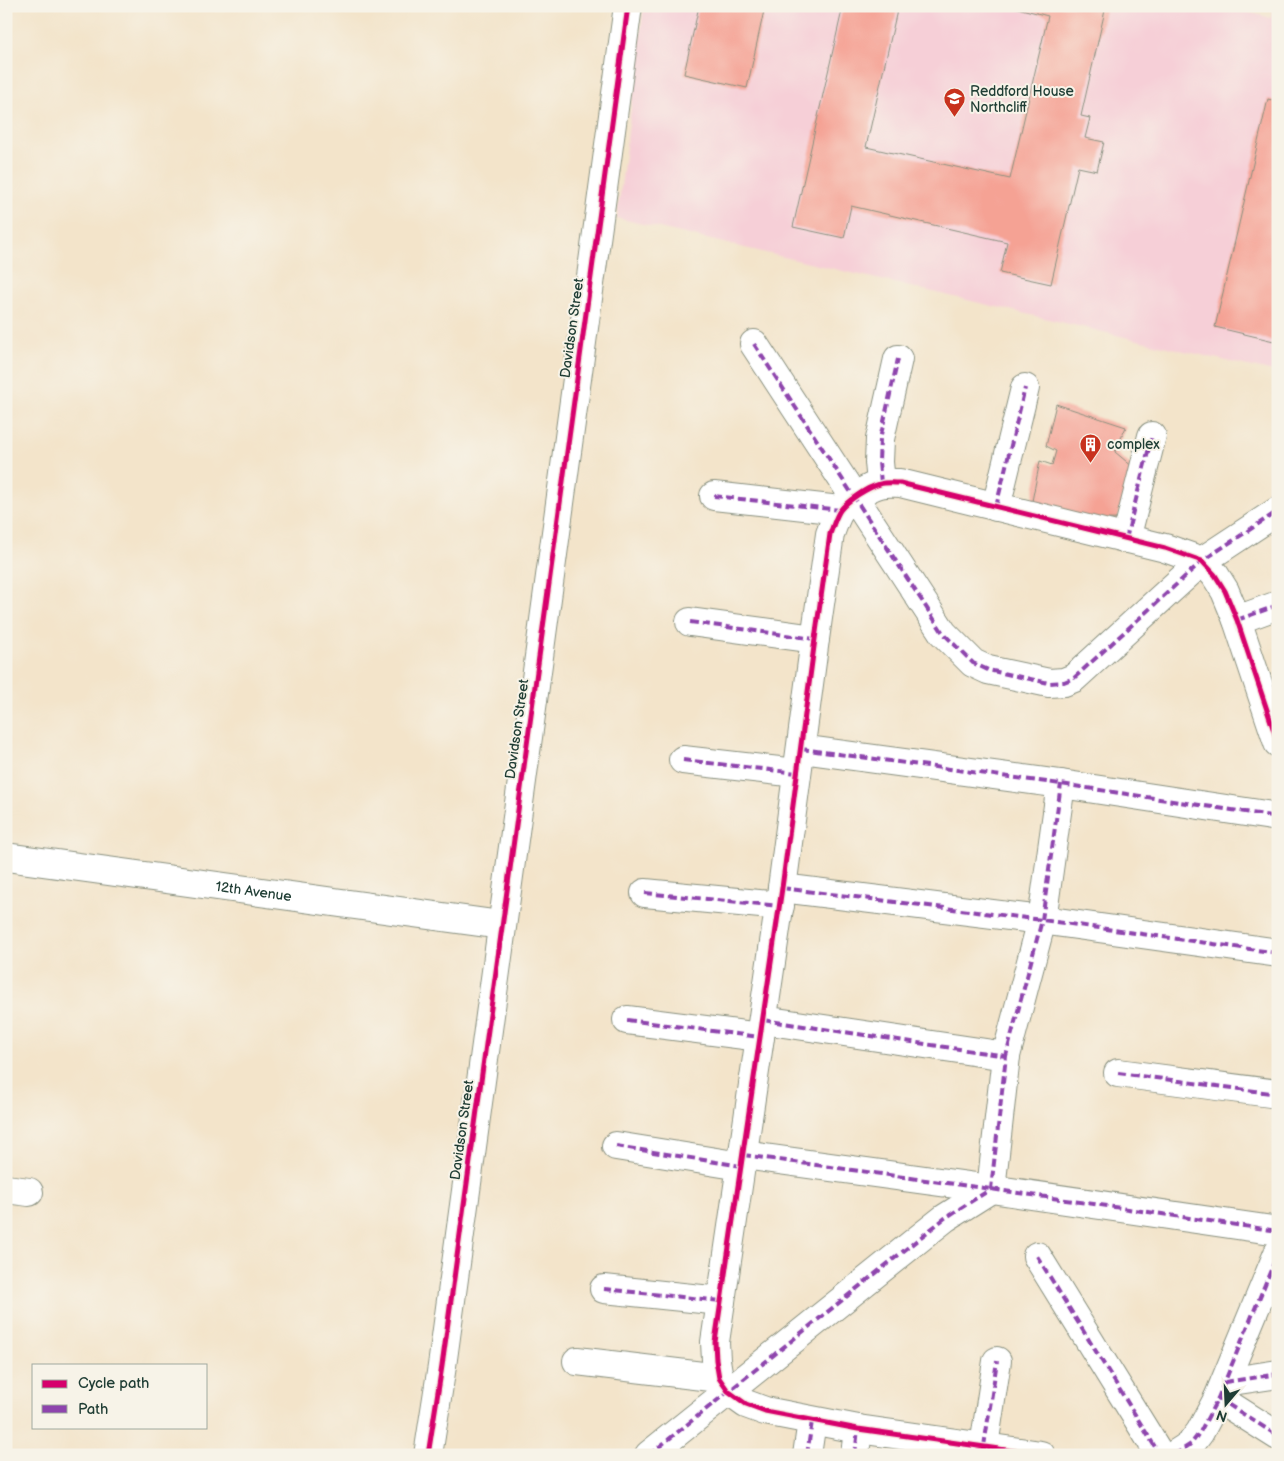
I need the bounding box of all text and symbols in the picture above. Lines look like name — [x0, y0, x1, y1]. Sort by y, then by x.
place label: Reddford House Northcliff — [970, 83, 1074, 116]
school or university icon: Reddford House Northcliff — [942, 87, 966, 118]
street label: Davidson Street — [557, 276, 588, 379]
building icon: complex — [1079, 432, 1103, 463]
place label: complex — [1107, 436, 1160, 453]
street label: Davidson Street — [502, 677, 533, 780]
street label: 12th Avenue — [215, 877, 293, 905]
street label: Davidson Street — [447, 1078, 478, 1181]
legend — [32, 1364, 208, 1428]
text: Cycle path — [78, 1374, 149, 1393]
north arrow — [1202, 1378, 1252, 1428]
text: Path — [78, 1400, 108, 1419]
text: N — [1214, 1406, 1230, 1426]

